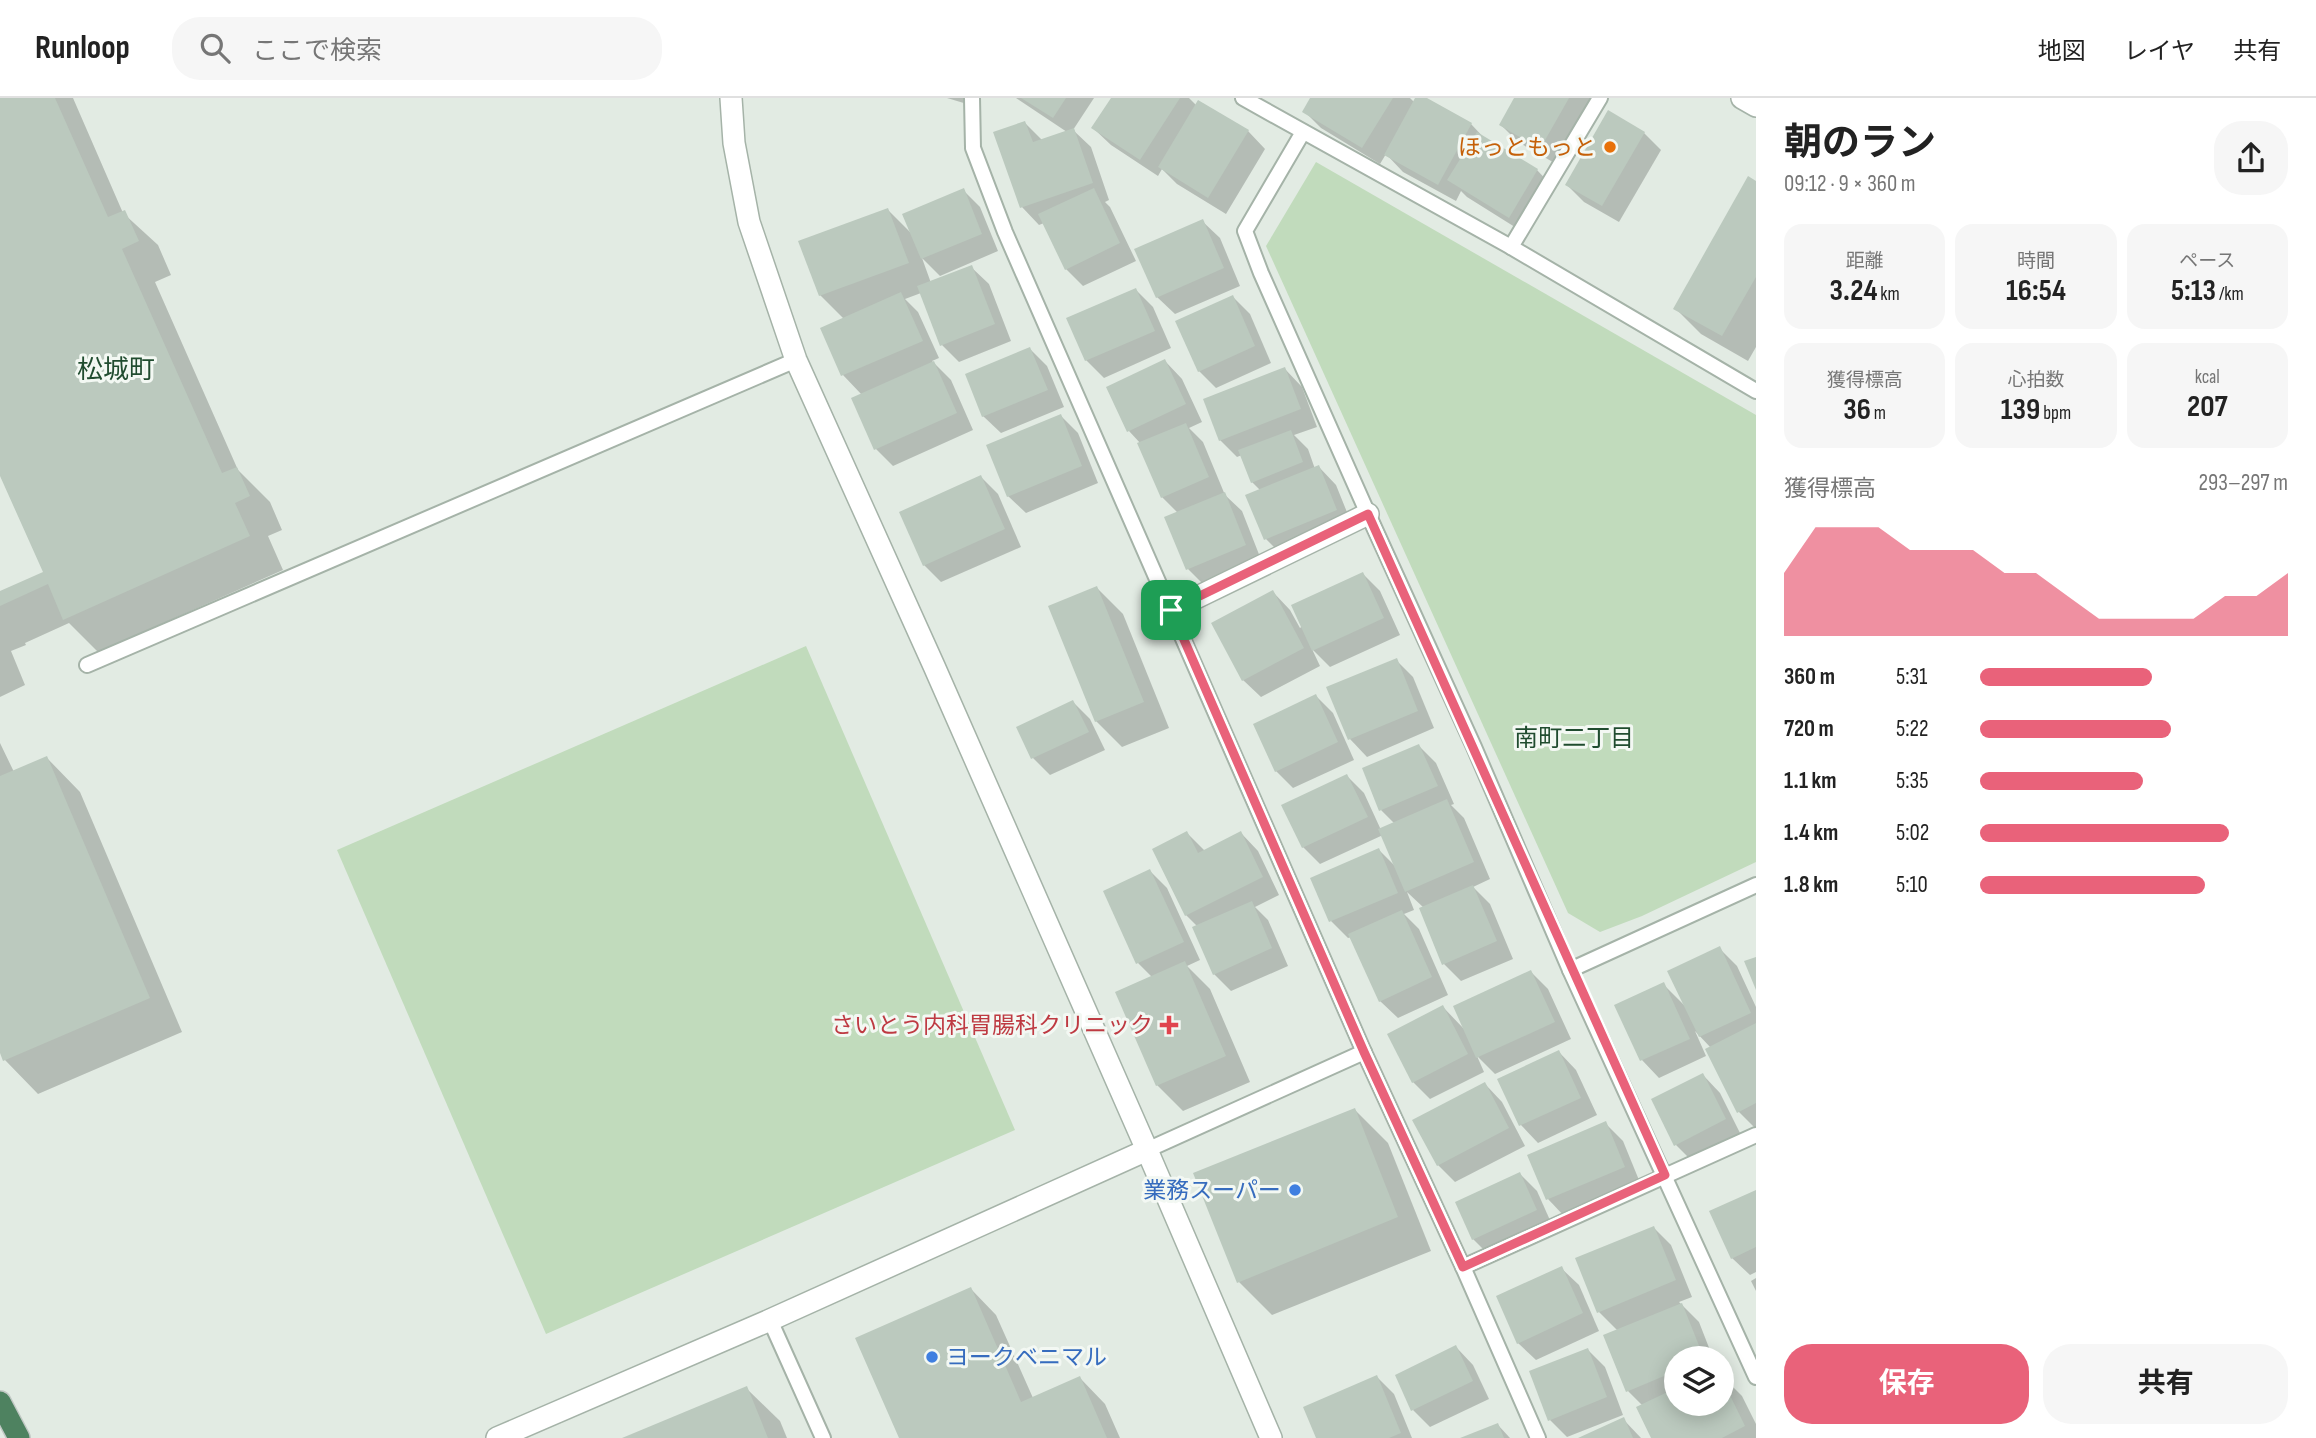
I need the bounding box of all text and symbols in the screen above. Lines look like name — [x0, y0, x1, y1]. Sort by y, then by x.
search box — [172, 17, 662, 80]
text: Runloop — [35, 28, 130, 68]
icon: search — [196, 29, 234, 67]
text: ここで検索 — [252, 36, 382, 67]
text: 地図 — [2038, 37, 2086, 66]
text: レイヤ — [2124, 37, 2195, 66]
text: 共有 — [2233, 37, 2281, 66]
text: 朝のラン — [1784, 121, 1936, 166]
button: share — [2214, 121, 2288, 195]
place label: ほっともっと — [1458, 134, 1596, 162]
marker: ほっともっと — [1602, 139, 1618, 155]
text: 09:12 · 9 × 360 m — [1784, 170, 1916, 198]
text: 距離 — [1846, 250, 1884, 273]
text: 時間 — [2017, 250, 2055, 273]
text: ペース — [2179, 250, 2235, 273]
text: 3.24 — [1829, 273, 1877, 309]
text: 16:54 — [2006, 273, 2066, 309]
text: 5:13 — [2171, 273, 2216, 309]
text: km — [1877, 283, 1900, 306]
text: /km — [2216, 283, 2244, 306]
district label: 松城町 — [77, 355, 155, 386]
text: kcal — [2195, 366, 2220, 389]
text: 獲得標高 — [1827, 369, 1903, 392]
text: 心拍数 — [2007, 369, 2065, 392]
text: 207 — [2187, 389, 2228, 425]
text: 36 — [1843, 392, 1871, 428]
text: 139 — [2001, 392, 2040, 428]
text: m — [1871, 402, 1886, 425]
text: bpm — [2040, 402, 2071, 425]
text: 293–297 m — [2199, 469, 2288, 497]
text: 獲得標高 — [1784, 475, 1876, 503]
pin — [1141, 580, 1201, 640]
icon: arrive — [1152, 591, 1190, 629]
text: 360 m — [1784, 663, 1835, 691]
text: 5:31 — [1896, 663, 1927, 691]
text: 720 m — [1784, 715, 1834, 743]
text: 5:22 — [1896, 715, 1929, 743]
district label: 南町二丁目 — [1514, 724, 1634, 753]
text: 1.1 km — [1784, 767, 1837, 795]
text: 5:35 — [1896, 767, 1928, 795]
text: 1.4 km — [1784, 819, 1838, 847]
text: 5:02 — [1896, 819, 1929, 847]
text: 1.8 km — [1784, 871, 1838, 899]
text: 5:10 — [1896, 871, 1928, 899]
place label: さいとう内科胃腸科クリニック — [831, 1012, 1153, 1040]
marker: さいとう内科胃腸科クリニック — [1159, 1015, 1179, 1035]
place label: 業務スーパー — [1143, 1177, 1281, 1205]
marker: 業務スーパー — [1287, 1182, 1303, 1198]
place label: ヨークベニマル — [946, 1344, 1107, 1372]
button: 保存 — [1784, 1344, 2029, 1424]
button: 共有 — [2043, 1344, 2288, 1424]
map controls — [1664, 1346, 1734, 1416]
button: layers — [1664, 1346, 1734, 1416]
marker: ヨークベニマル — [924, 1349, 940, 1365]

